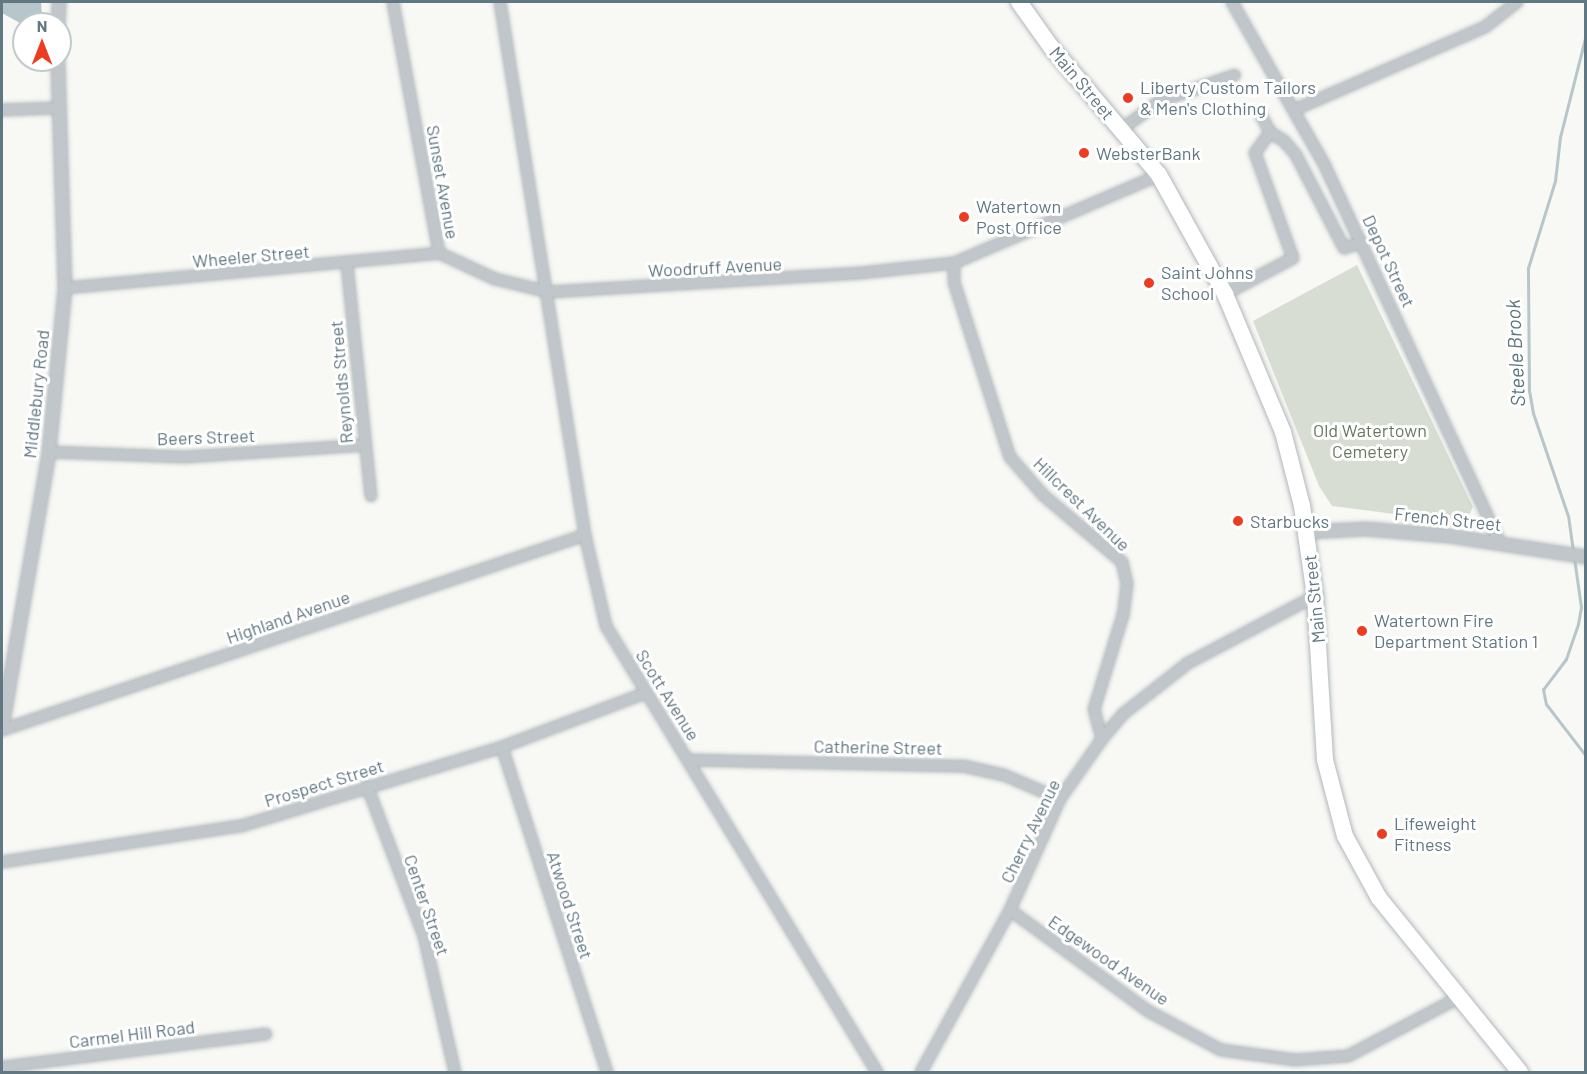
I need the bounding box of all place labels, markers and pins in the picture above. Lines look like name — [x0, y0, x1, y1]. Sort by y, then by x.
place label: Liberty Custom Tailors & Men's Clothing — [1140, 77, 1316, 119]
marker: Liberty Custom Tailors & Men's Clothing — [1121, 91, 1135, 105]
place label: WebsterBank — [1096, 142, 1200, 164]
marker: WebsterBank — [1077, 146, 1091, 160]
place label: Watertown Post Office — [976, 196, 1062, 238]
marker: Watertown Post Office — [957, 210, 971, 224]
place label: Saint Johns School — [1161, 262, 1253, 304]
marker: Saint Johns School — [1142, 276, 1156, 290]
place label: Starbucks — [1250, 510, 1329, 532]
marker: Starbucks — [1231, 514, 1245, 528]
place label: Watertown Fire Department Station 1 — [1374, 610, 1538, 652]
marker: Watertown Fire Department Station 1 — [1355, 624, 1369, 638]
place label: Lifeweight Fitness — [1394, 813, 1476, 856]
marker: Lifeweight Fitness — [1375, 827, 1389, 841]

